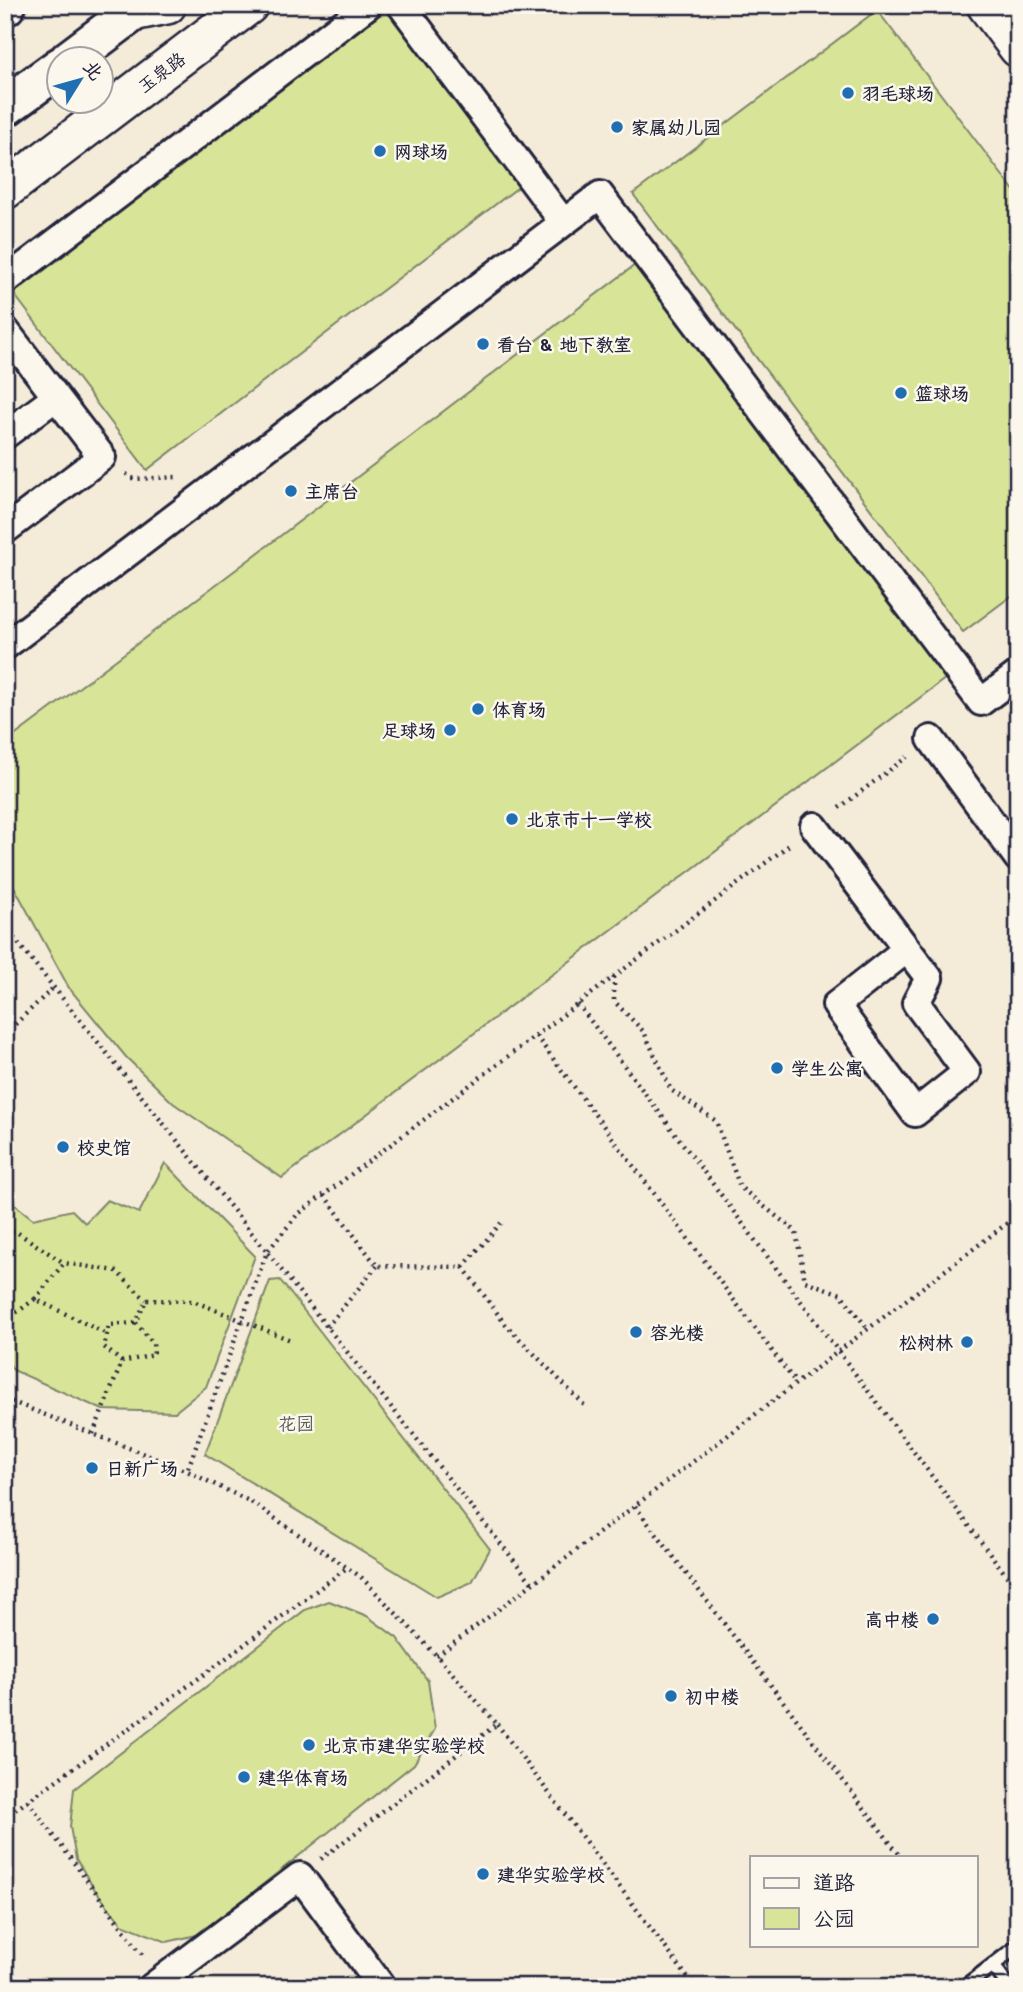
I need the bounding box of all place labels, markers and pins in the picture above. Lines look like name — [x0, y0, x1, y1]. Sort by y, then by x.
place label: 羽毛球场 — [862, 81, 934, 105]
marker: 羽毛球场 — [840, 85, 856, 101]
place label: 家属幼儿园 — [631, 115, 721, 139]
marker: 家属幼儿园 — [609, 119, 625, 135]
place label: 网球场 — [394, 139, 448, 163]
marker: 网球场 — [372, 143, 388, 159]
place label: 看台 & 地下教室 — [497, 332, 631, 356]
marker: 看台 & 地下教室 — [475, 336, 491, 352]
place label: 篮球场 — [915, 381, 969, 405]
marker: 篮球场 — [893, 385, 909, 401]
place label: 主席台 — [305, 479, 359, 503]
marker: 主席台 — [283, 483, 299, 499]
place label: 体育场 — [492, 697, 546, 721]
marker: 体育场 — [470, 701, 486, 717]
place label: 足球场 — [382, 718, 436, 742]
marker: 足球场 — [442, 722, 458, 738]
place label: 北京市十一学校 — [526, 807, 652, 831]
marker: 北京市十一学校 — [504, 811, 520, 827]
place label: 学生公寓 — [791, 1056, 863, 1080]
marker: 学生公寓 — [769, 1060, 785, 1076]
place label: 校史馆 — [77, 1135, 131, 1159]
marker: 校史馆 — [55, 1139, 71, 1155]
place label: 容光楼 — [650, 1320, 704, 1344]
marker: 容光楼 — [628, 1324, 644, 1340]
place label: 松树林 — [899, 1330, 953, 1354]
marker: 松树林 — [959, 1334, 975, 1350]
place label: 日新广场 — [106, 1456, 178, 1480]
marker: 日新广场 — [84, 1460, 100, 1476]
place label: 高中楼 — [865, 1607, 919, 1631]
marker: 高中楼 — [925, 1611, 941, 1627]
place label: 初中楼 — [685, 1684, 739, 1708]
marker: 初中楼 — [663, 1688, 679, 1704]
place label: 北京市建华实验学校 — [323, 1733, 485, 1757]
marker: 北京市建华实验学校 — [301, 1737, 317, 1753]
place label: 建华体育场 — [258, 1765, 348, 1789]
marker: 建华体育场 — [236, 1769, 252, 1785]
place label: 建华实验学校 — [497, 1862, 605, 1886]
marker: 建华实验学校 — [475, 1866, 491, 1882]

